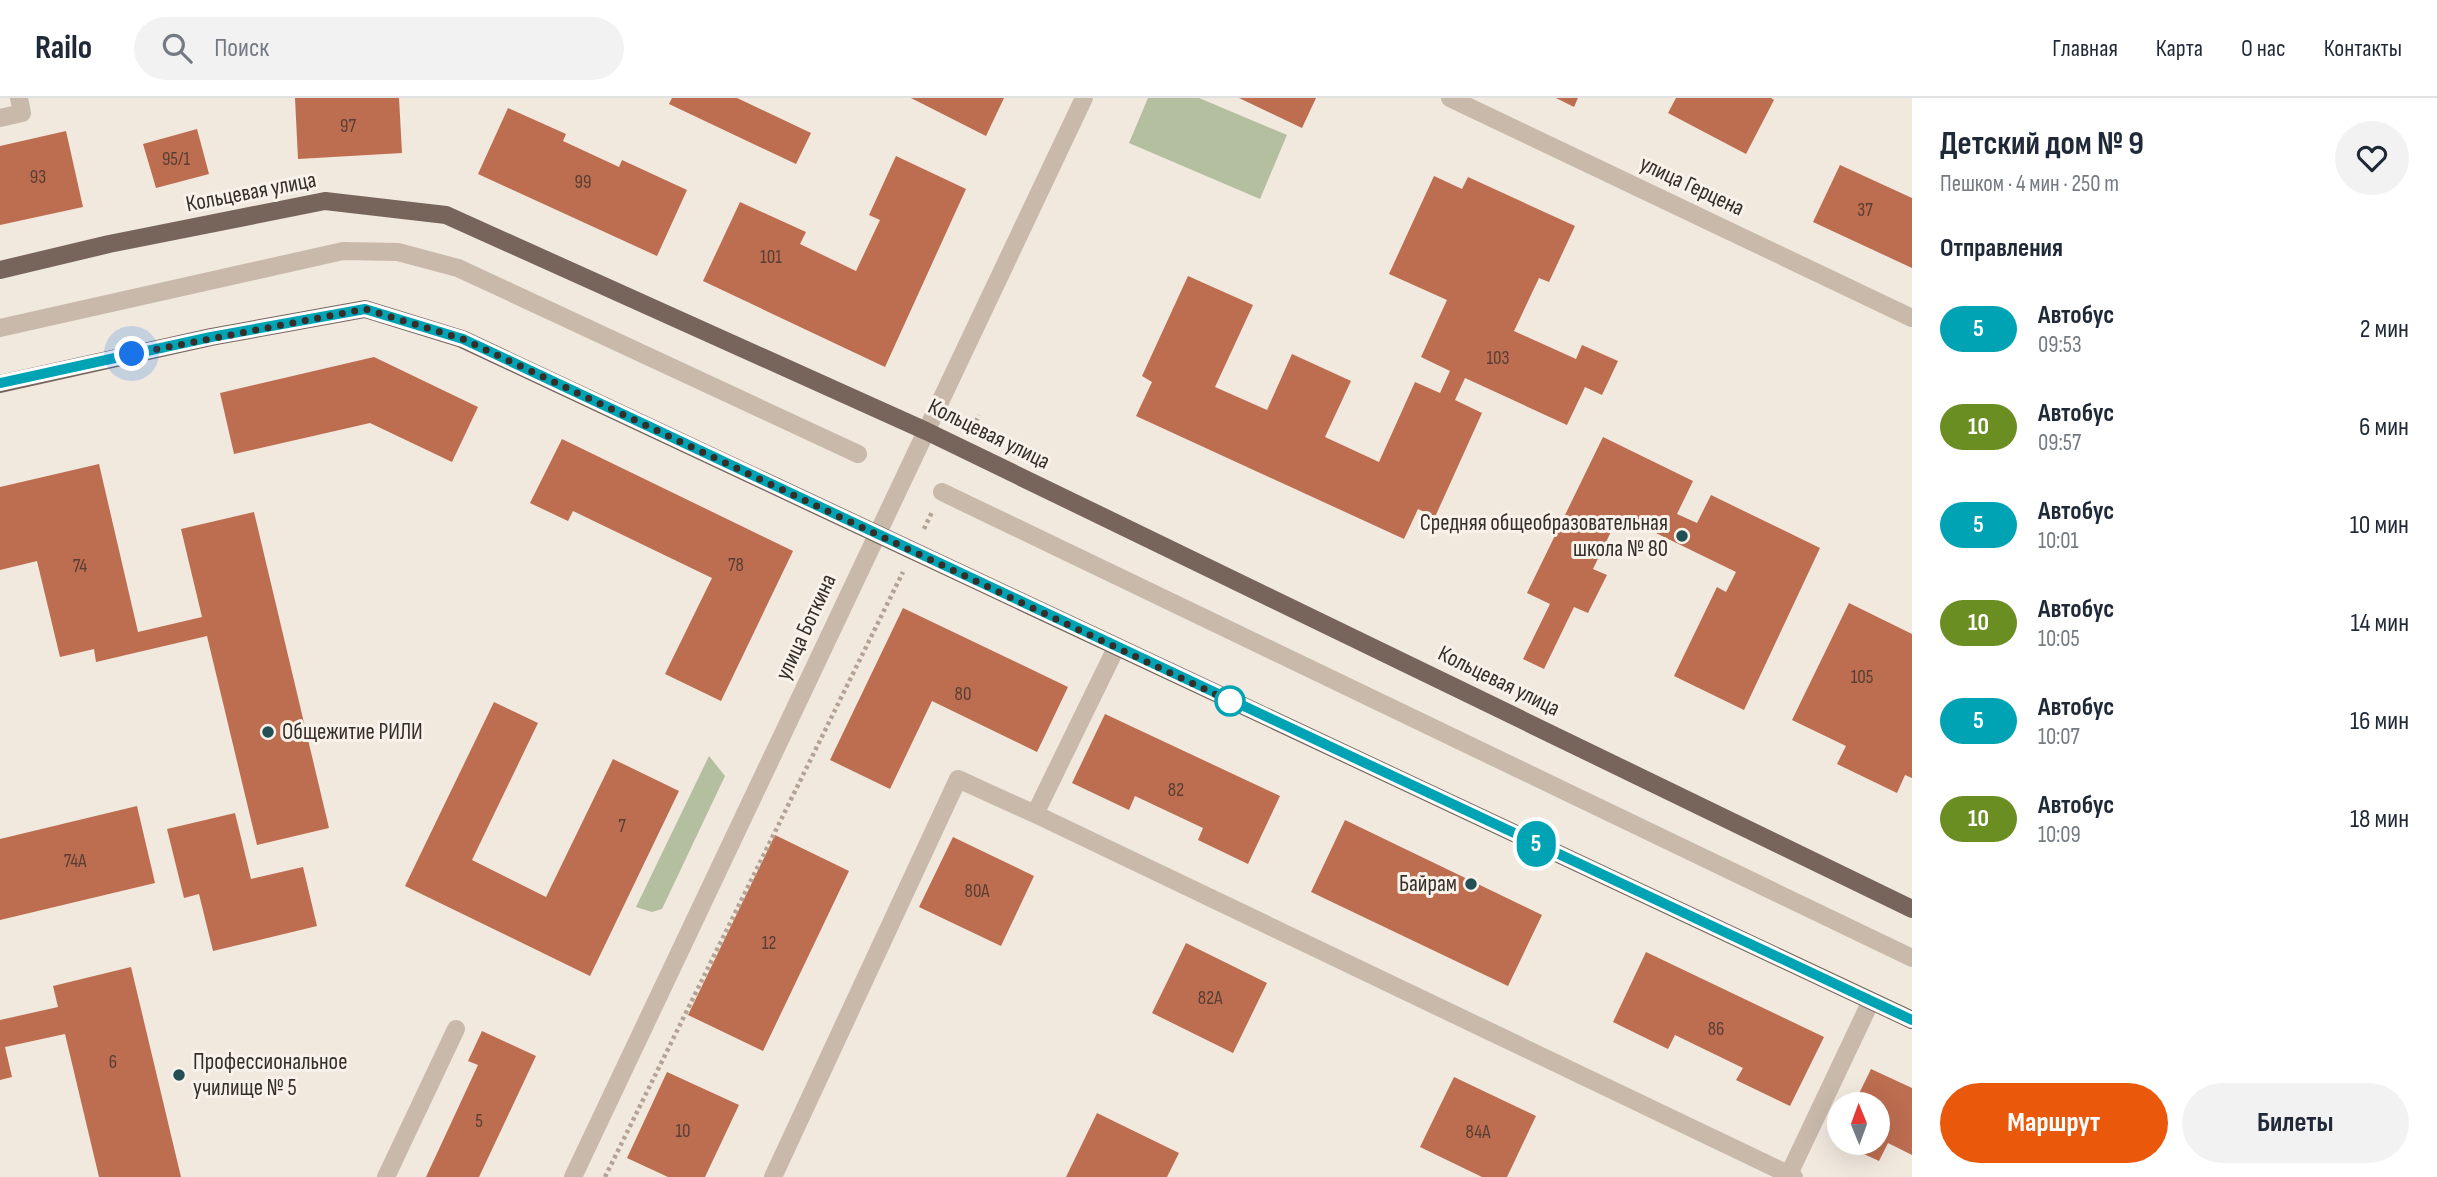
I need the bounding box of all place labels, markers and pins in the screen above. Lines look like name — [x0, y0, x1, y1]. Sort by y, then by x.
place label: Средняя общеобразовательная школа № 80 — [1420, 509, 1668, 563]
marker: Средняя общеобразовательная школа № 80 — [1674, 528, 1690, 544]
unlabelled marker — [1215, 686, 1245, 716]
place label: Общежитие РИЛИ — [282, 718, 423, 746]
marker: Общежитие РИЛИ — [260, 724, 276, 740]
place label: Байрам — [1399, 870, 1457, 898]
marker: Байрам — [1463, 876, 1479, 892]
place label: Профессиональное училище № 5 — [193, 1048, 347, 1102]
marker: Профессиональное училище № 5 — [171, 1067, 187, 1083]

